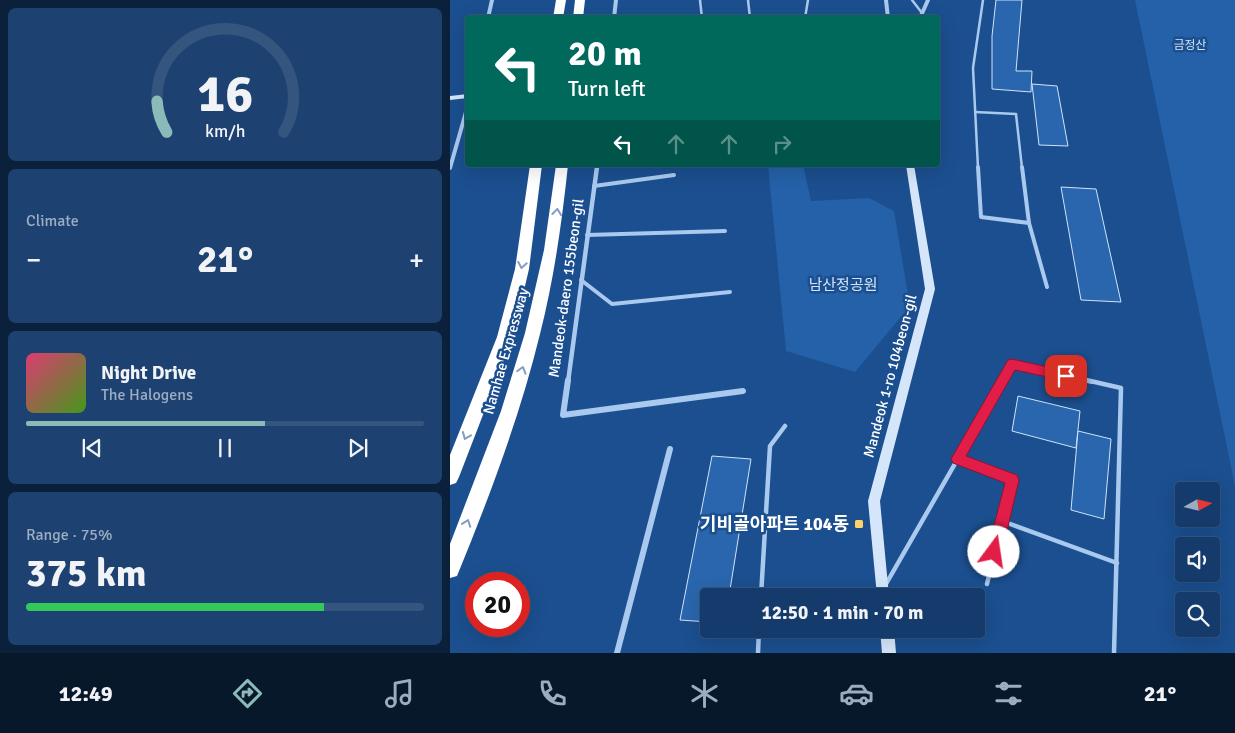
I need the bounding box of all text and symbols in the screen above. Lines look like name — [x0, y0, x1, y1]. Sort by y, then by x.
text: 20 m — [568, 32, 642, 75]
icon: left — [485, 35, 550, 100]
park label: 금정산 — [1173, 38, 1207, 53]
text: 16 — [197, 62, 253, 126]
text: Turn left — [568, 75, 646, 102]
text: km/h — [205, 120, 245, 142]
icon: left — [609, 130, 637, 158]
icon: ahead — [662, 130, 690, 158]
icon: ahead — [715, 130, 743, 158]
icon: right — [768, 130, 796, 158]
street label: Mandeok-daero 155beon-gil — [545, 198, 587, 378]
one-way arrow — [551, 208, 562, 216]
text: Climate — [26, 211, 79, 231]
text: 21° — [197, 236, 253, 283]
text: − — [26, 243, 41, 277]
text: + — [409, 243, 424, 277]
one-way arrow — [517, 261, 527, 270]
park label: 남산정공원 — [808, 276, 878, 294]
street label: Namhae Expressway — [479, 286, 533, 416]
street label: Mandeok 1-ro 104beon-gil — [860, 292, 920, 460]
pin — [1045, 355, 1087, 397]
text: Night Drive — [101, 361, 196, 385]
icon: arrive — [1052, 362, 1080, 390]
one-way arrow — [517, 367, 527, 375]
text: The Halogens — [101, 385, 193, 405]
one-way arrow — [462, 431, 473, 440]
icon: previous — [78, 434, 106, 462]
icon: pause — [211, 434, 239, 462]
icon: next — [344, 434, 372, 462]
north arrow — [1175, 482, 1220, 528]
map controls — [1175, 482, 1220, 637]
place label: 기비골아파트 104동 — [700, 513, 849, 535]
marker: 기비골아파트 104동 — [853, 518, 865, 530]
one-way arrow — [461, 519, 471, 528]
text: Range · 75% — [26, 525, 112, 545]
position arrow — [967, 525, 1019, 577]
button: sound — [1175, 537, 1220, 582]
text: 375 km — [26, 550, 147, 597]
speed limit sign: 20 — [465, 572, 530, 637]
button: search — [1175, 592, 1220, 637]
text: 12:50 · 1 min · 70 m — [762, 601, 923, 625]
icon: directions — [230, 676, 265, 711]
icon: music — [382, 676, 417, 711]
icon: phone — [535, 676, 570, 711]
icon: climate — [687, 676, 722, 711]
icon: car — [839, 676, 874, 711]
icon: filters — [991, 676, 1026, 711]
text: 12:49 — [59, 680, 113, 707]
text: 21° — [1144, 680, 1176, 707]

